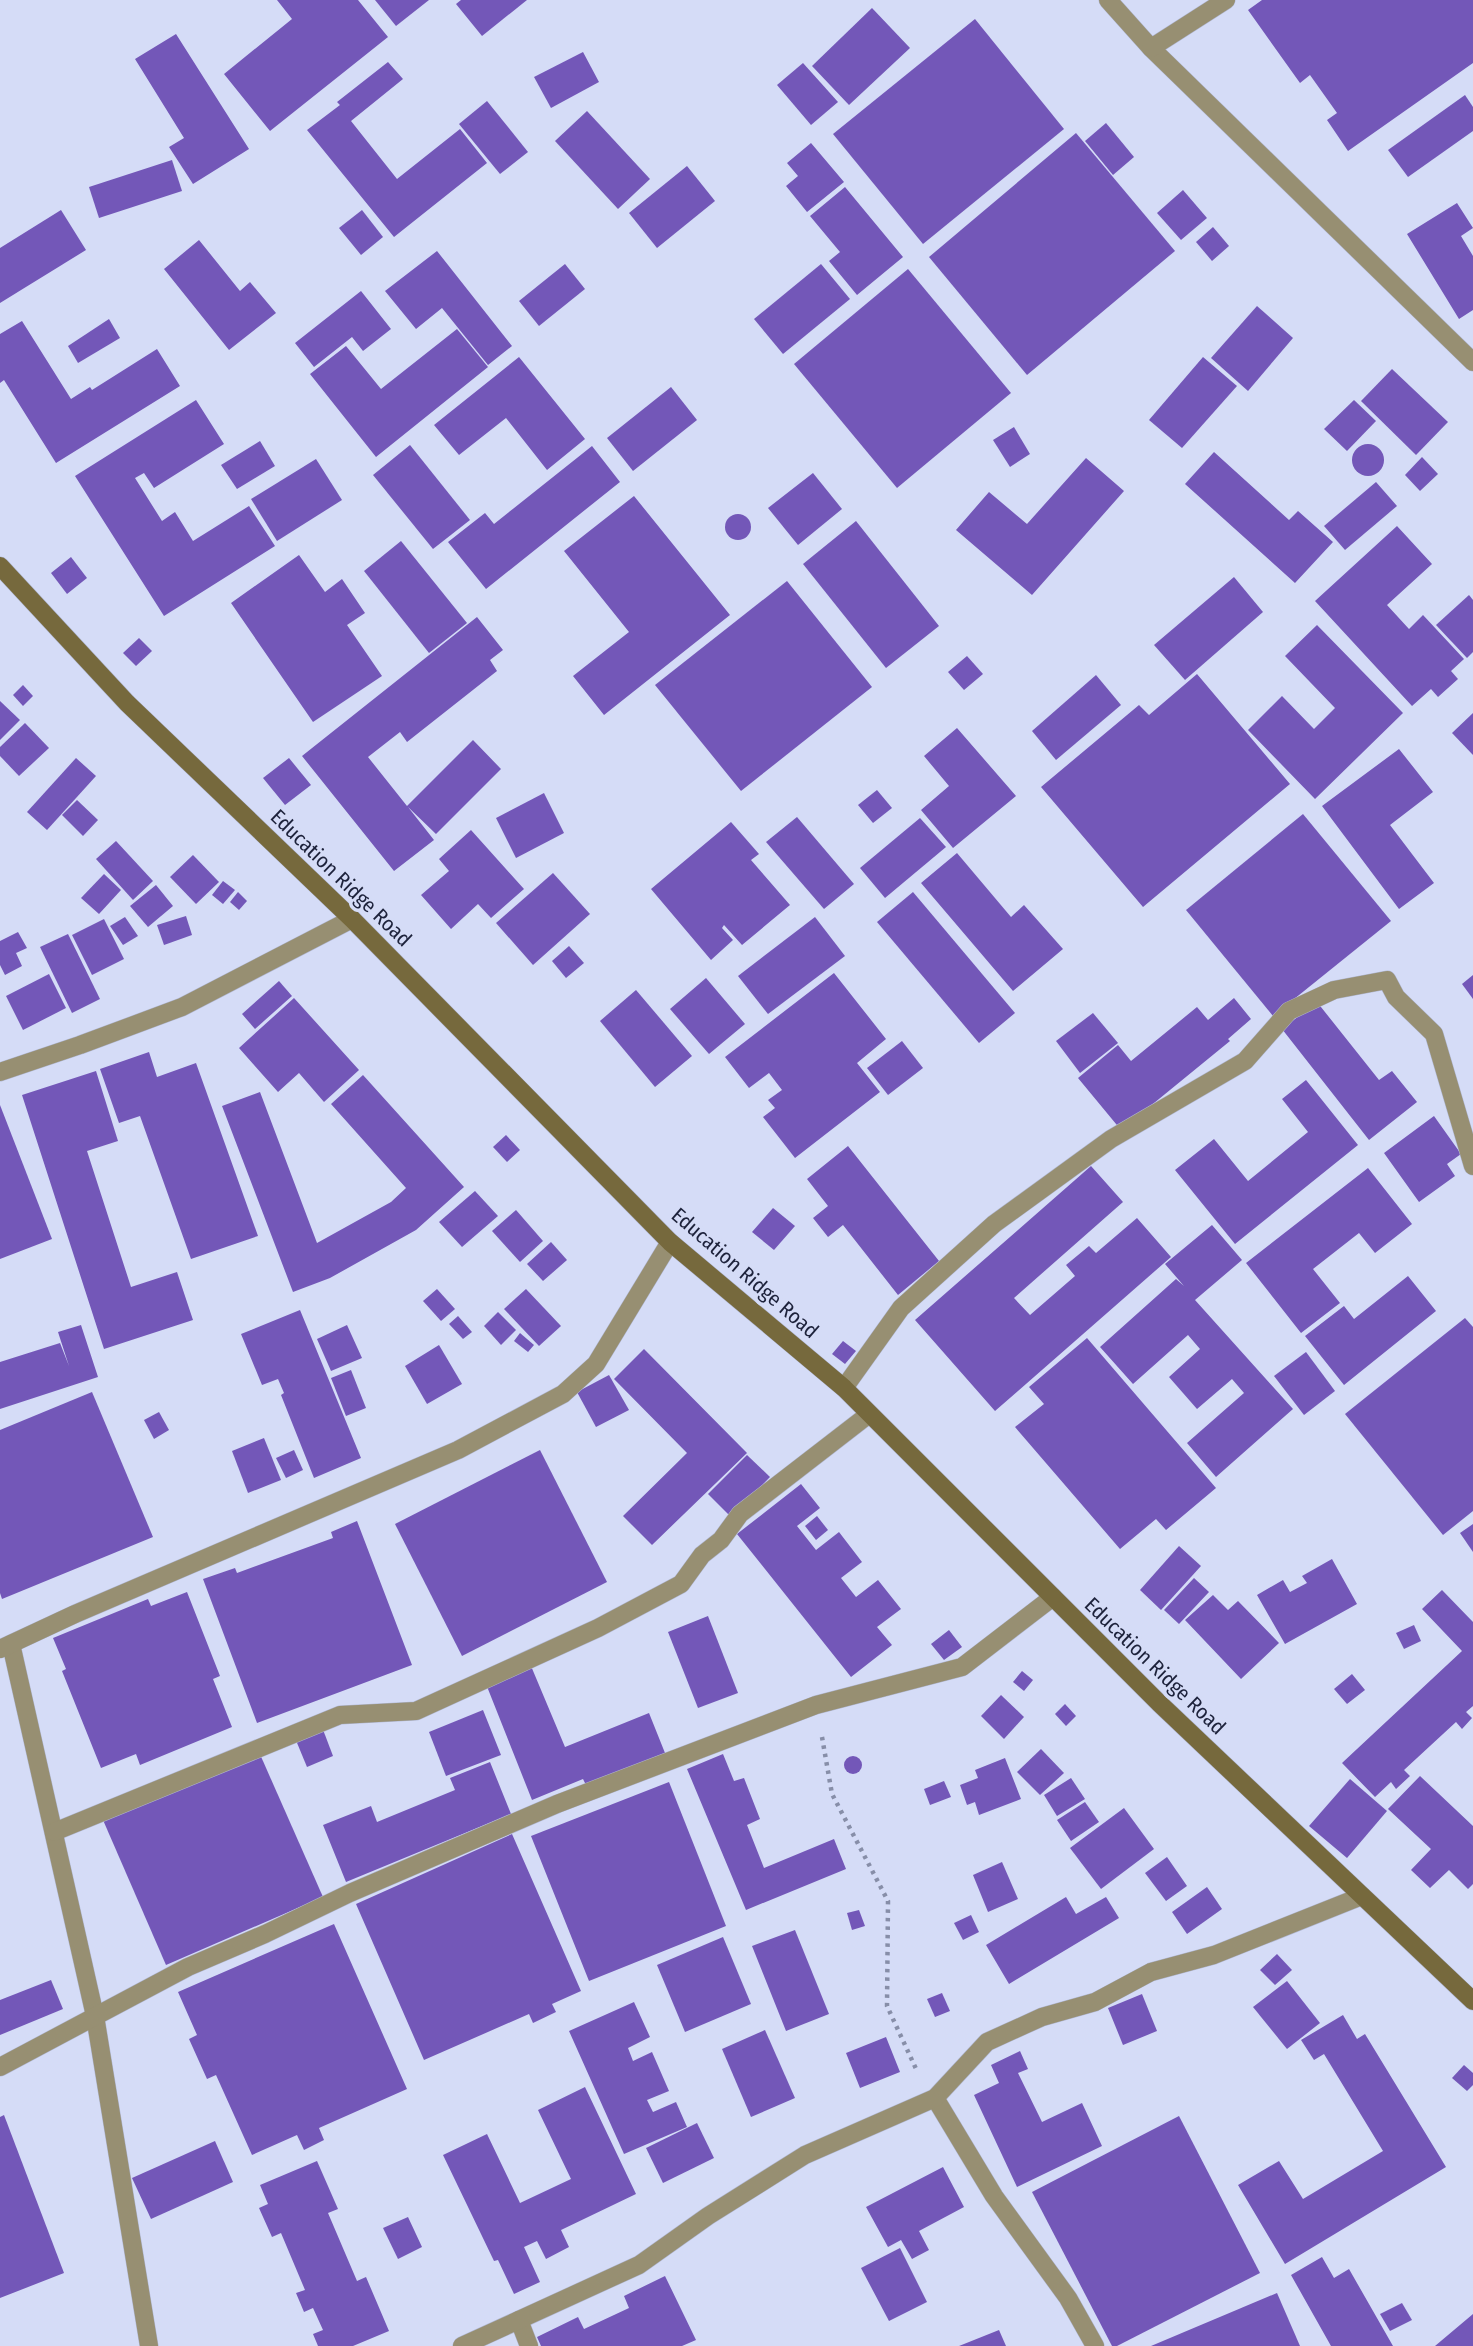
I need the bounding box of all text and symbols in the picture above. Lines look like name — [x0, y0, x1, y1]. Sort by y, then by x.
street label: Education Ridge Road — [265, 804, 417, 952]
street label: Education Ridge Road — [666, 1202, 824, 1344]
street label: Education Ridge Road — [1079, 1592, 1231, 1740]

